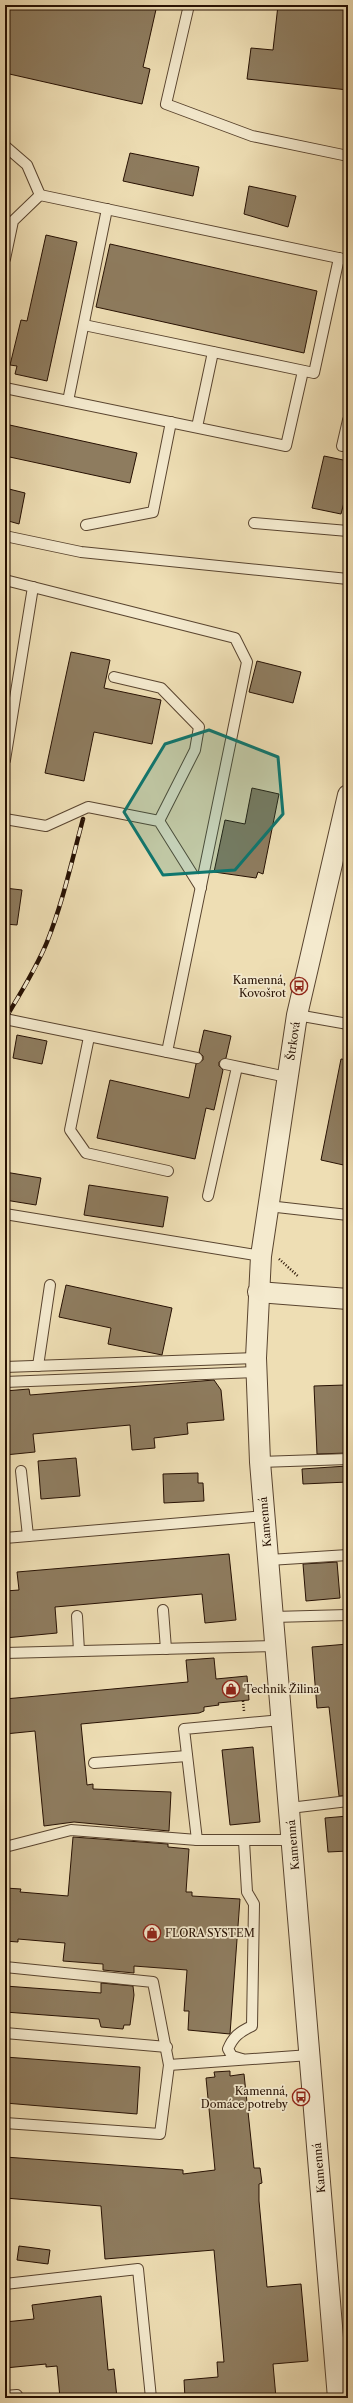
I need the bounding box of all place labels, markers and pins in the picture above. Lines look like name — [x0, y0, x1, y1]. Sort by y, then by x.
place label: Kamenná, Kovošrot — [233, 973, 286, 1000]
bus stop icon: Kamenná, Kovošrot — [289, 976, 309, 996]
shop icon: Technik Žilina — [221, 1679, 241, 1699]
place label: Technik Žilina — [244, 1682, 320, 1696]
shop icon: FLORA SYSTEM — [142, 1923, 162, 1943]
place label: FLORA SYSTEM — [165, 1926, 255, 1940]
place label: Kamenná, Domáce potreby — [201, 2084, 289, 2111]
bus stop icon: Kamenná, Domáce potreby — [291, 2087, 311, 2107]

